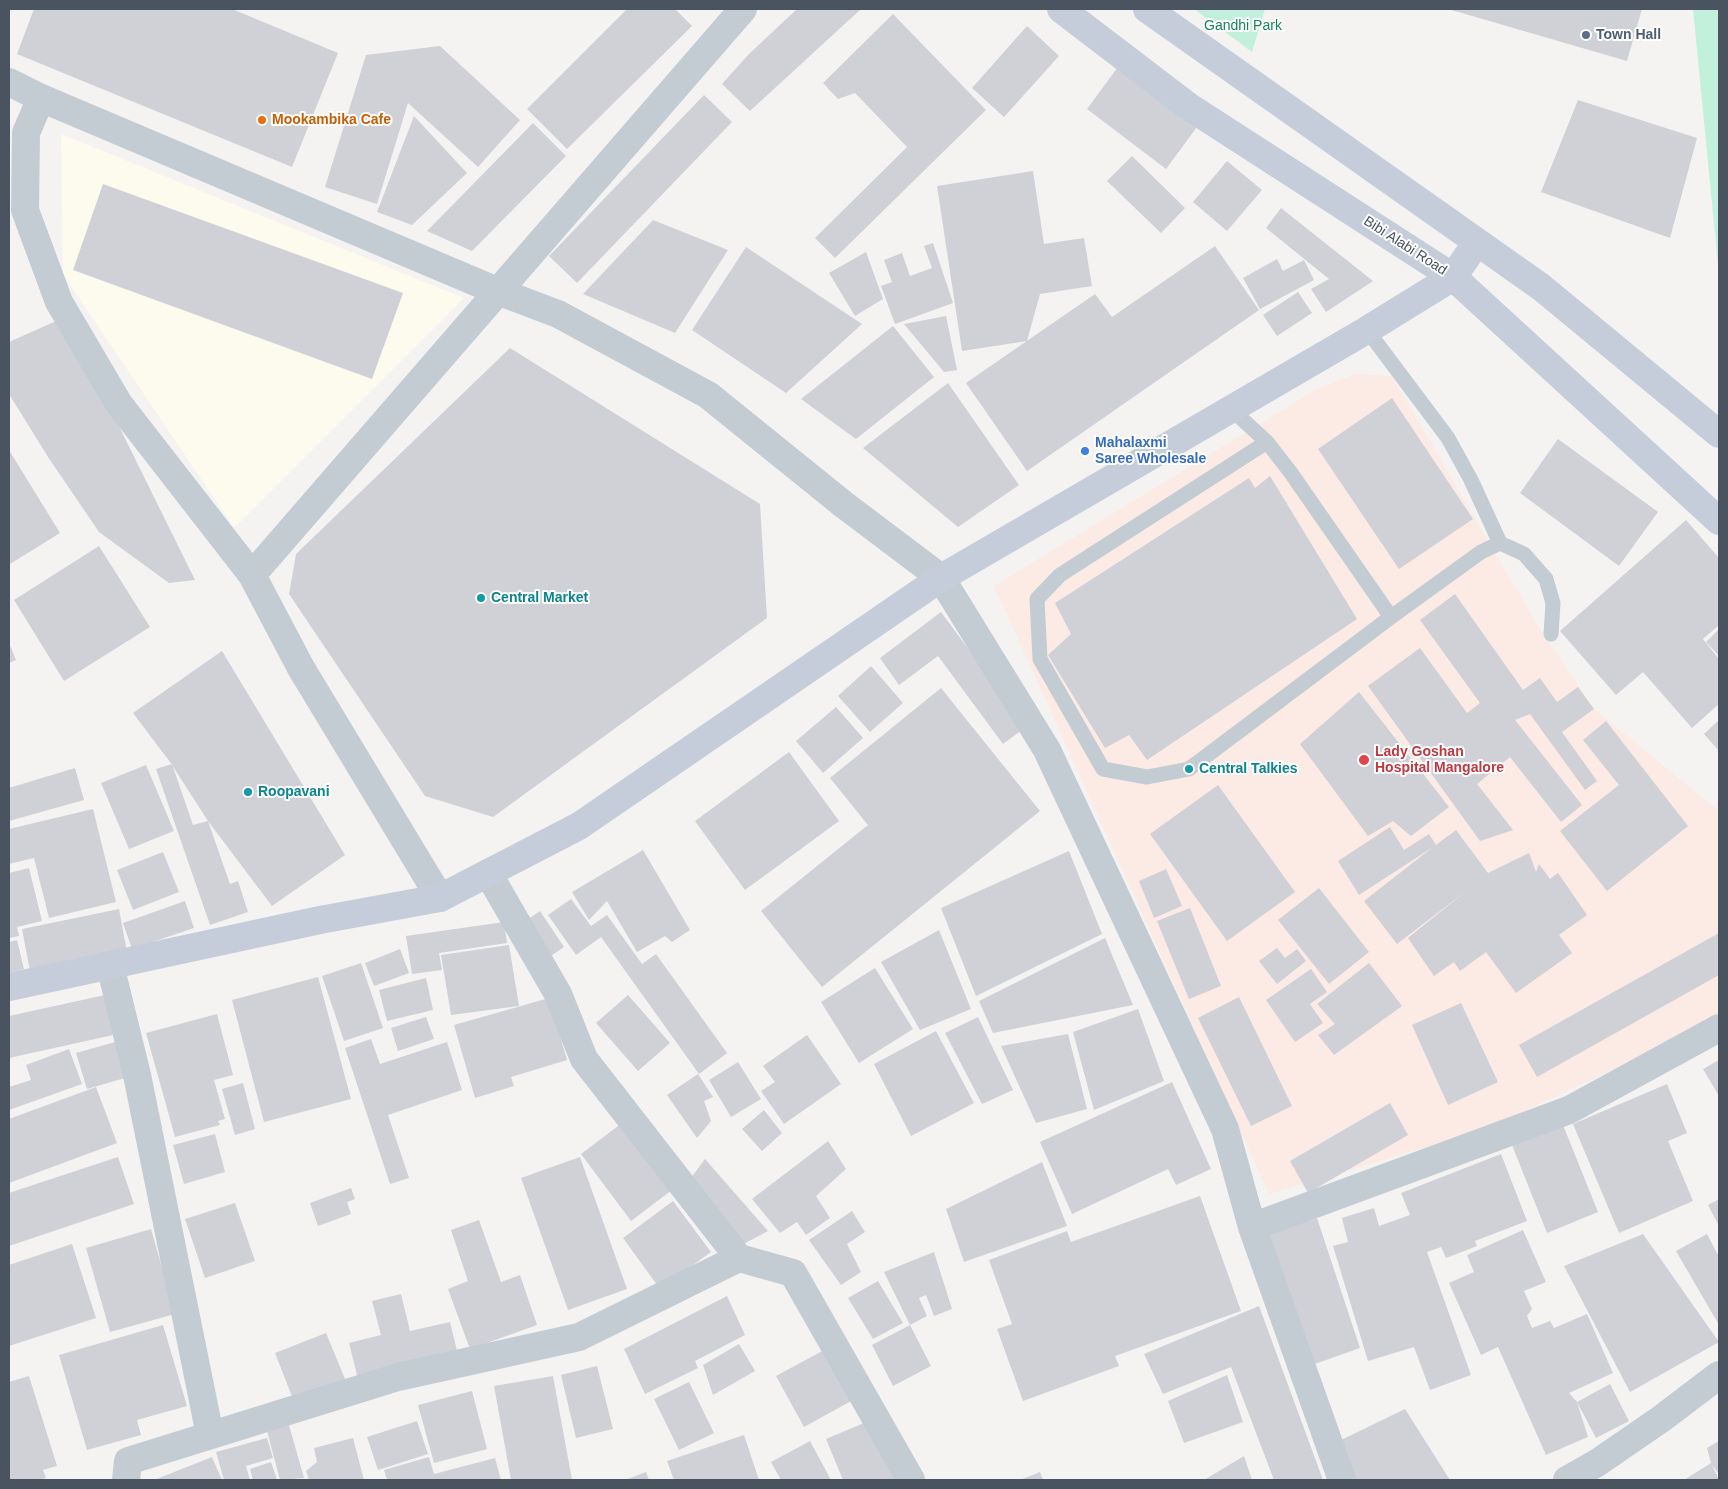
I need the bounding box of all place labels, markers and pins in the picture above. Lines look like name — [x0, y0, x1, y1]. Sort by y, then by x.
place label: Town Hall — [1596, 27, 1661, 43]
marker: Town Hall — [1580, 29, 1592, 41]
place label: Mookambika Cafe — [272, 112, 391, 128]
marker: Mookambika Cafe — [256, 114, 268, 126]
place label: Mahalaxmi Saree Wholesale — [1095, 435, 1206, 468]
marker: Mahalaxmi Saree Wholesale — [1079, 445, 1091, 457]
place label: Central Market — [491, 590, 588, 606]
marker: Central Market — [475, 592, 487, 604]
place label: Lady Goshan Hospital Mangalore — [1375, 744, 1504, 776]
marker: Lady Goshan Hospital Mangalore — [1357, 753, 1371, 767]
place label: Central Talkies — [1199, 761, 1298, 777]
marker: Central Talkies — [1183, 763, 1195, 775]
place label: Roopavani — [258, 784, 330, 800]
marker: Roopavani — [242, 786, 254, 798]

